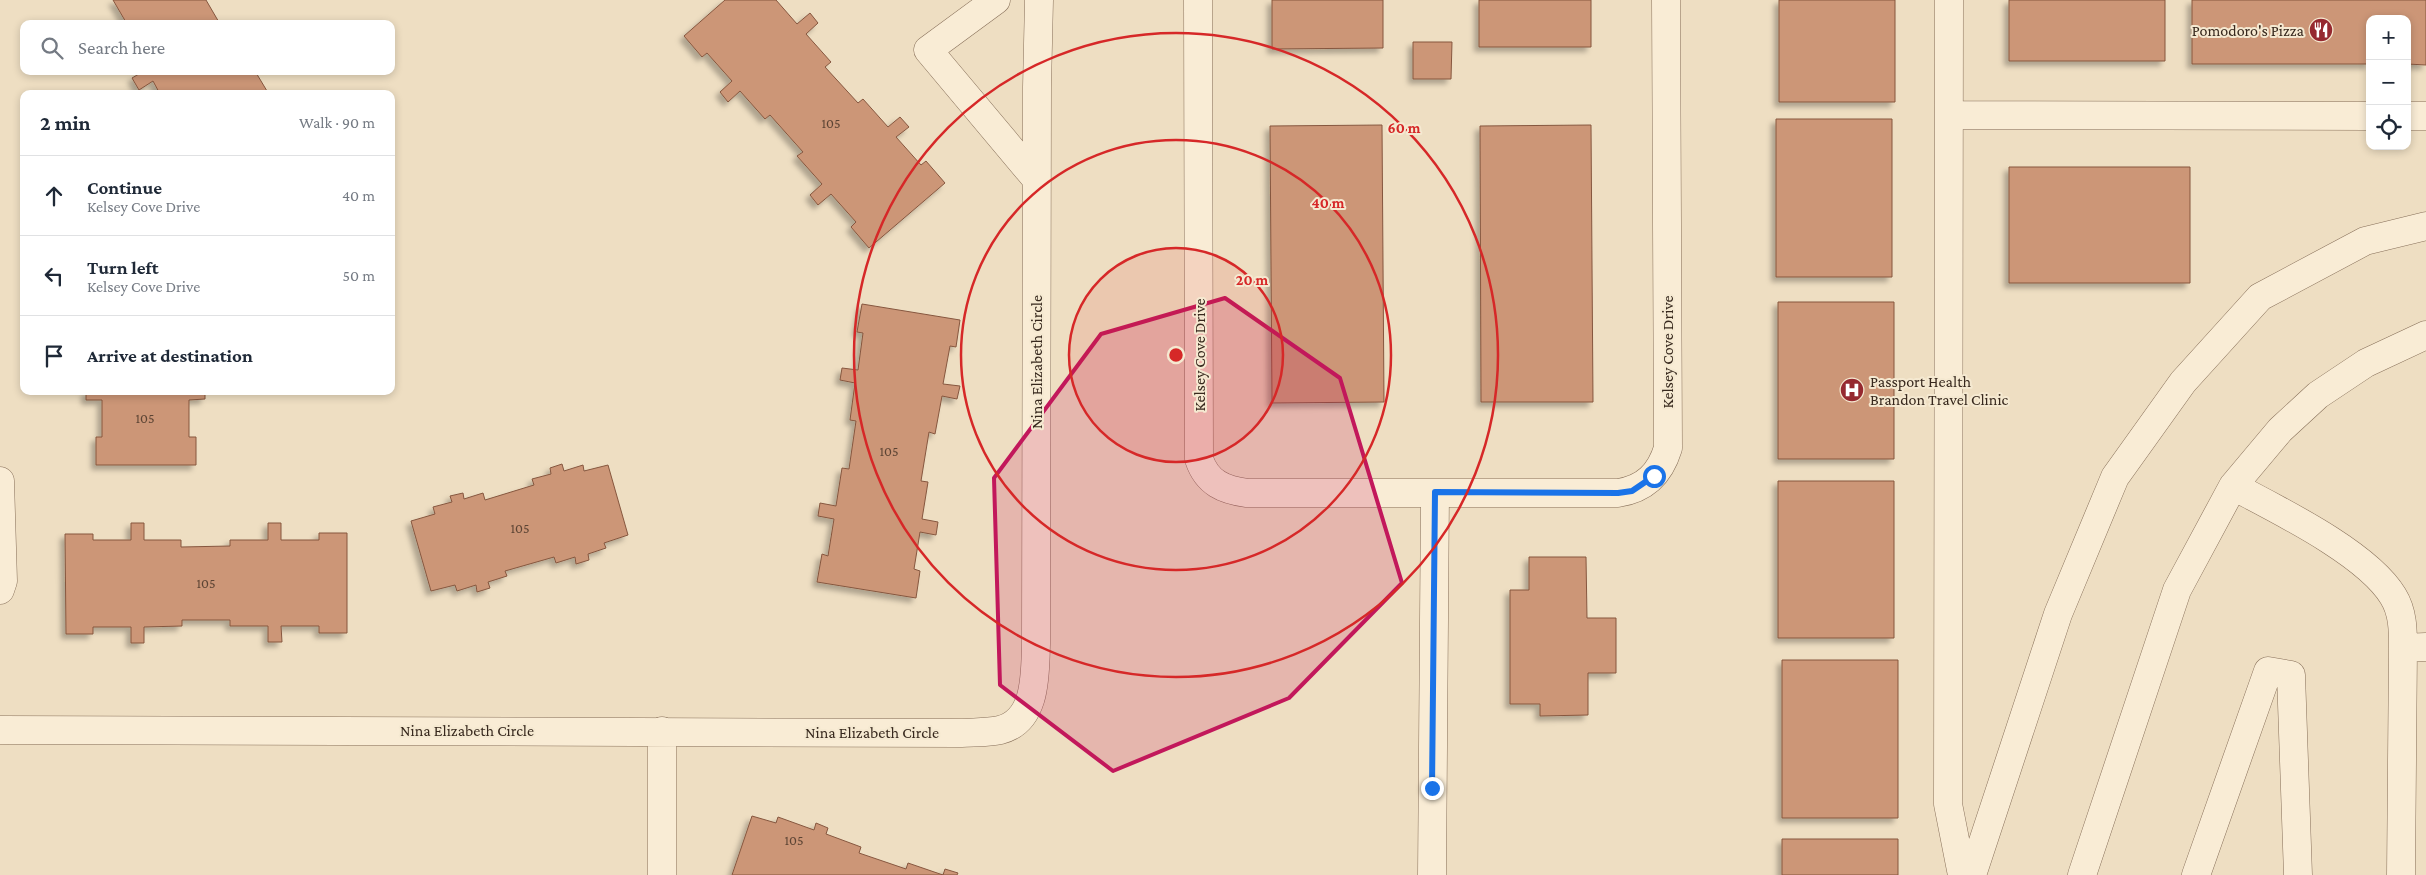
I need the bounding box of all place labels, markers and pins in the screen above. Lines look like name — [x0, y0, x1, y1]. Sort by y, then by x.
restaurant icon: Pomodoro's Pizza — [2308, 17, 2334, 43]
place label: Pomodoro's Pizza — [2192, 22, 2305, 39]
centre of rings — [1167, 346, 1185, 364]
place label: Passport Health Brandon Travel Clinic — [1870, 373, 2009, 408]
hospital icon: Passport Health Brandon Travel Clinic — [1839, 377, 1865, 403]

